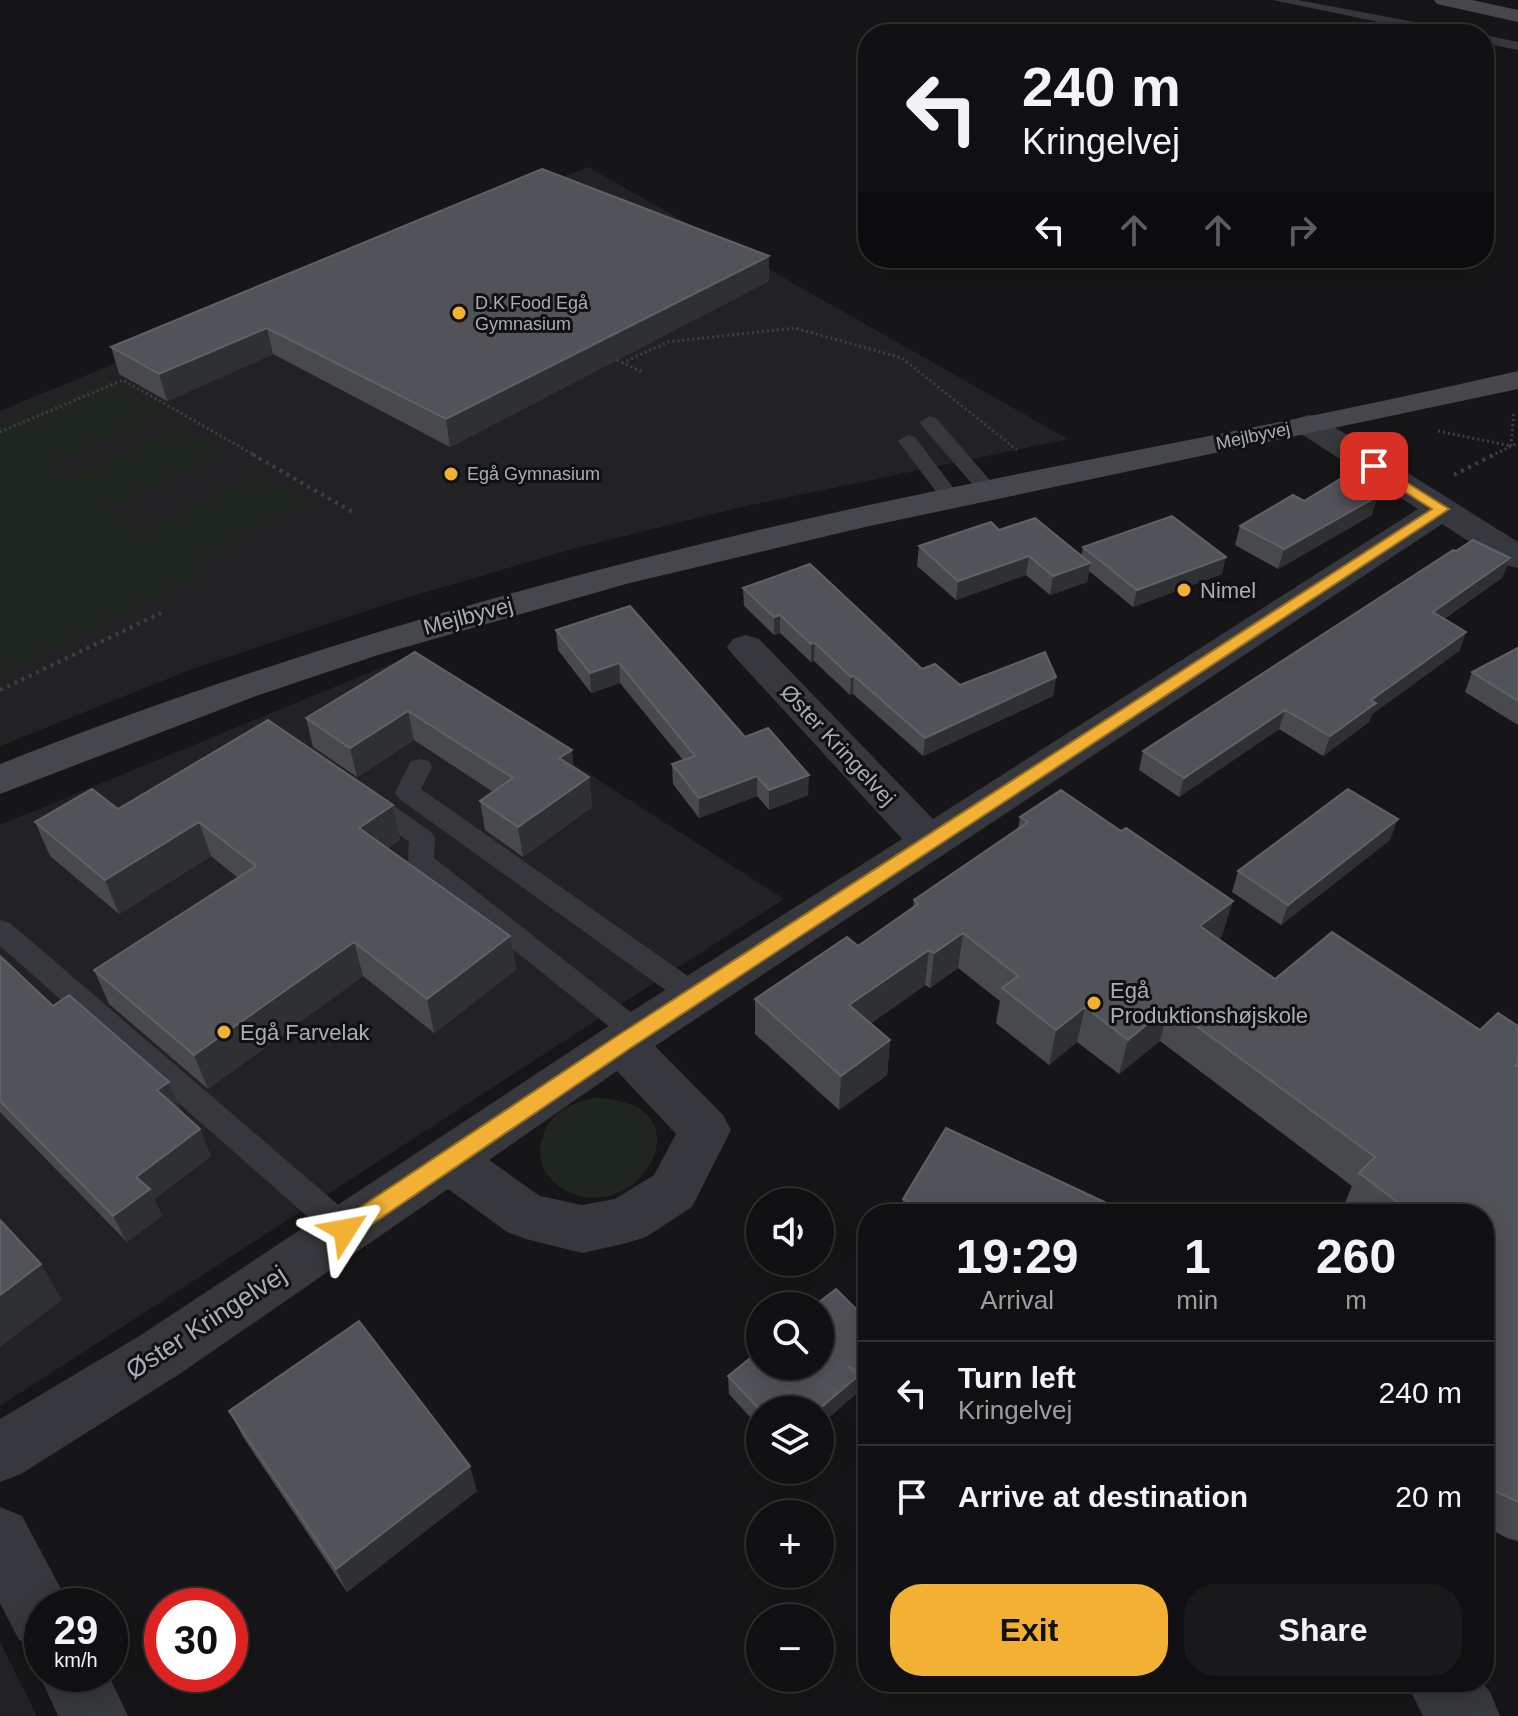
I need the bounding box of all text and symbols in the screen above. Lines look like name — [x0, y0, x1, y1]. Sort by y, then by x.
text: 240 m — [1022, 55, 1181, 118]
icon: left — [890, 56, 994, 160]
text: Kringelvej — [1022, 121, 1180, 162]
icon: left — [1028, 208, 1072, 252]
icon: ahead — [1112, 208, 1156, 252]
icon: ahead — [1196, 208, 1240, 252]
icon: right — [1280, 208, 1324, 252]
place label: D.K Food Egå Gymnasium — [475, 293, 589, 334]
marker: D.K Food Egå Gymnasium — [450, 304, 468, 322]
street label: Mejlbyvej — [1214, 418, 1292, 454]
pin — [1340, 432, 1408, 500]
icon: arrive — [1352, 444, 1396, 488]
place label: Egå Gymnasium — [467, 464, 600, 484]
marker: Egå Gymnasium — [442, 465, 460, 483]
place label: Nimel — [1200, 578, 1256, 603]
marker: Nimel — [1175, 581, 1193, 599]
street label: Mejlbyvej — [420, 592, 516, 640]
street label: Øster Kringelvej — [775, 679, 901, 811]
place label: Egå Produktionshøjskole — [1110, 978, 1308, 1028]
marker: Egå Produktionshøjskole — [1085, 994, 1103, 1012]
place label: Egå Farvelak — [240, 1020, 371, 1045]
marker: Egå Farvelak — [215, 1023, 233, 1041]
position arrow — [303, 1188, 387, 1272]
map controls — [746, 1188, 834, 1692]
button: sound — [746, 1188, 834, 1276]
text: 19:29 — [956, 1230, 1079, 1283]
text: 1 — [1184, 1230, 1211, 1283]
text: 260 — [1316, 1230, 1396, 1283]
street label: Øster Kringelvej — [120, 1259, 292, 1385]
text: Arrival — [980, 1285, 1054, 1315]
text: min — [1176, 1285, 1218, 1315]
text: m — [1345, 1285, 1367, 1315]
button: search — [746, 1292, 834, 1380]
text: Turn left — [958, 1361, 1076, 1394]
icon: left — [890, 1371, 934, 1415]
text: 240 m — [1379, 1376, 1462, 1409]
text: Kringelvej — [958, 1395, 1072, 1425]
button: layers — [746, 1396, 834, 1484]
icon: arrive — [890, 1475, 934, 1519]
text: Arrive at destination — [958, 1480, 1248, 1513]
text: 20 m — [1395, 1480, 1462, 1513]
button: + — [746, 1500, 834, 1588]
button: Exit — [890, 1584, 1168, 1676]
button: Share — [1184, 1584, 1462, 1676]
speed limit sign: 30 — [144, 1588, 248, 1692]
button: − — [746, 1604, 834, 1692]
text: 29 — [54, 1608, 98, 1652]
text: km/h — [54, 1649, 98, 1671]

